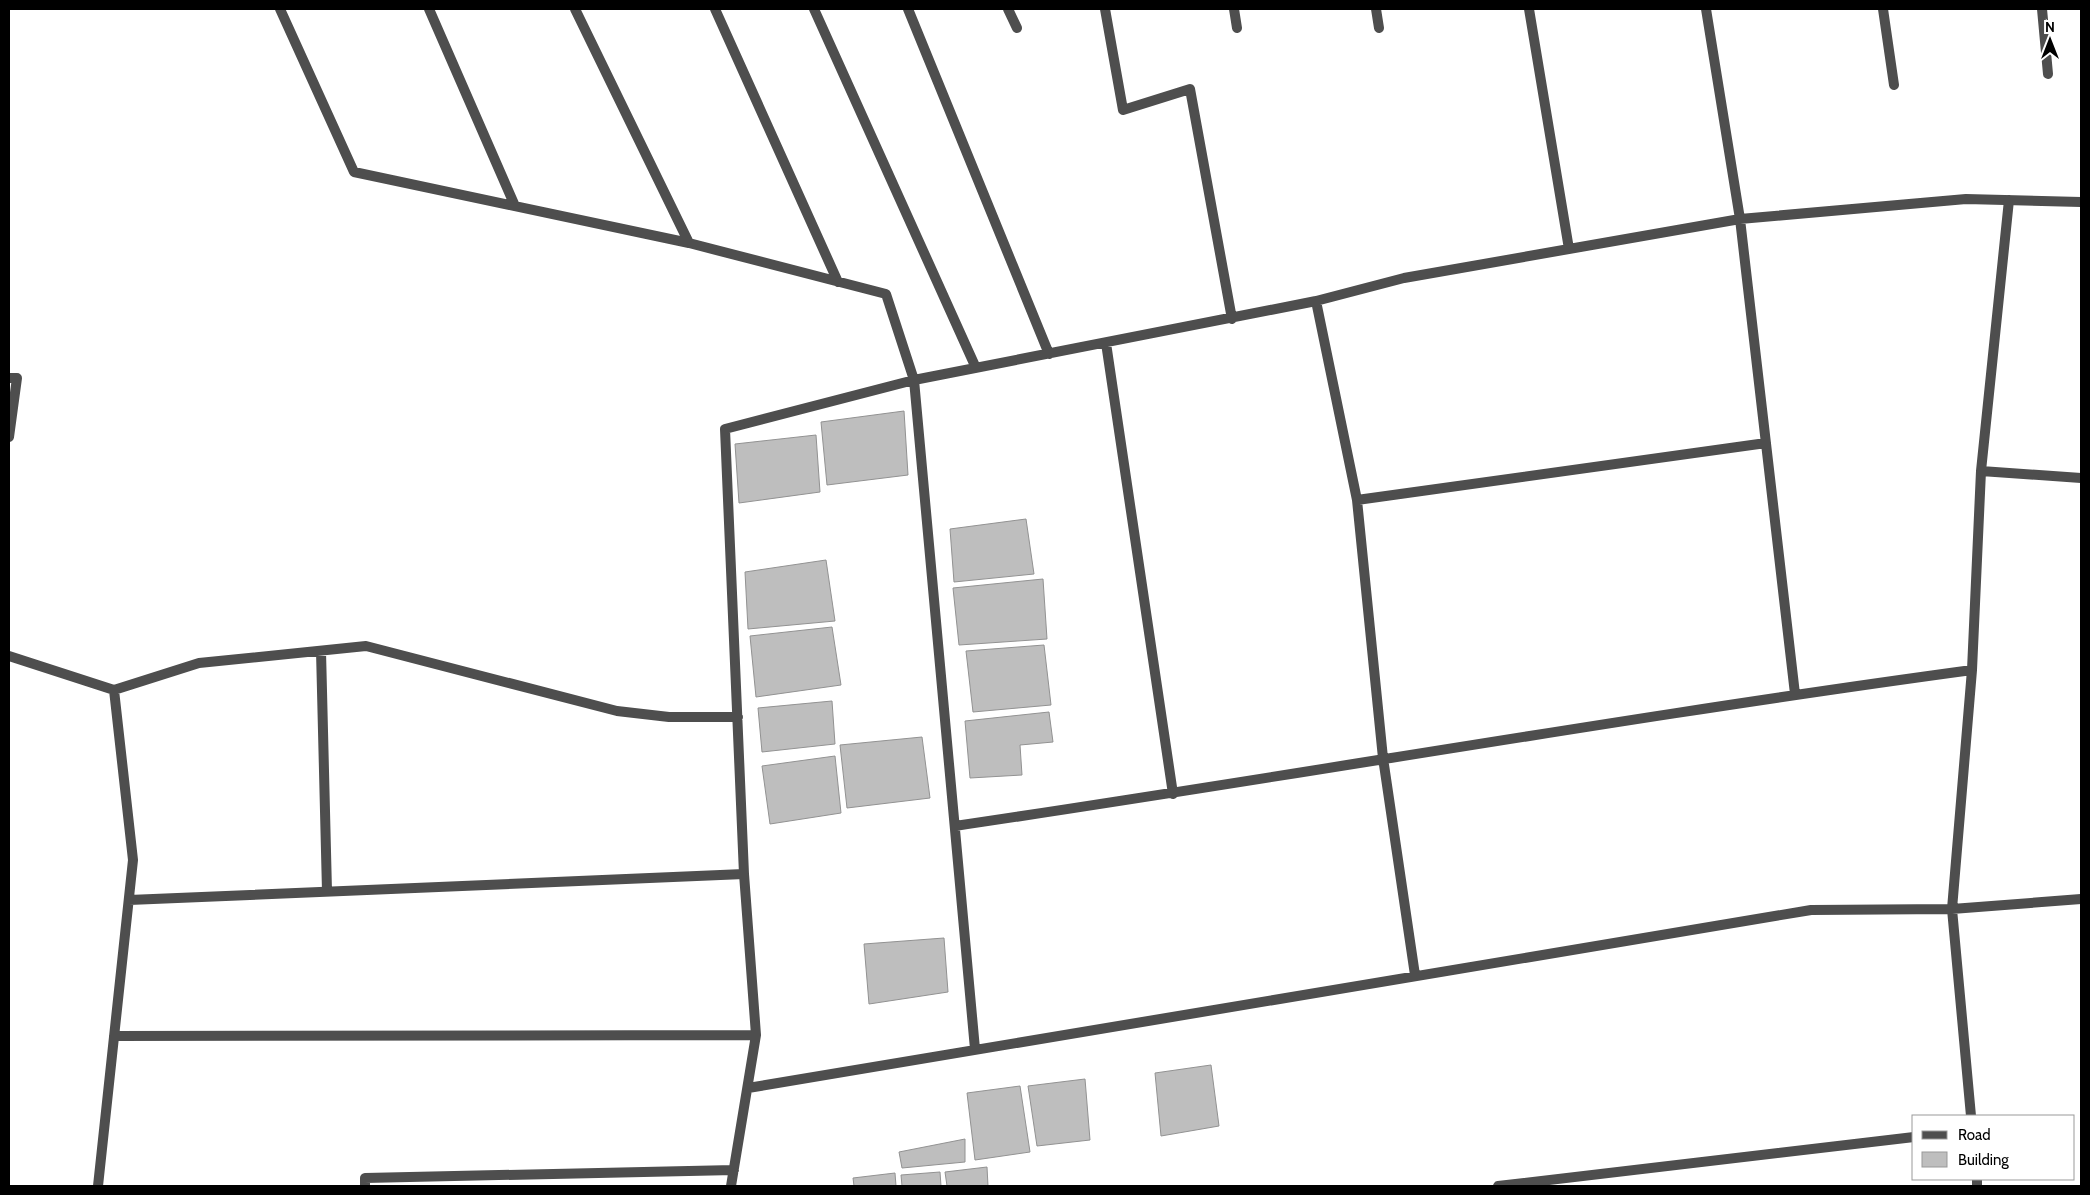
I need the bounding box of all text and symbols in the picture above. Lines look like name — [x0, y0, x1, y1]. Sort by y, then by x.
north arrow — [2025, 15, 2075, 65]
text: N — [2045, 18, 2055, 36]
legend — [1912, 1115, 2075, 1180]
text: Road — [1958, 1126, 1991, 1144]
text: Building — [1958, 1151, 2009, 1169]

